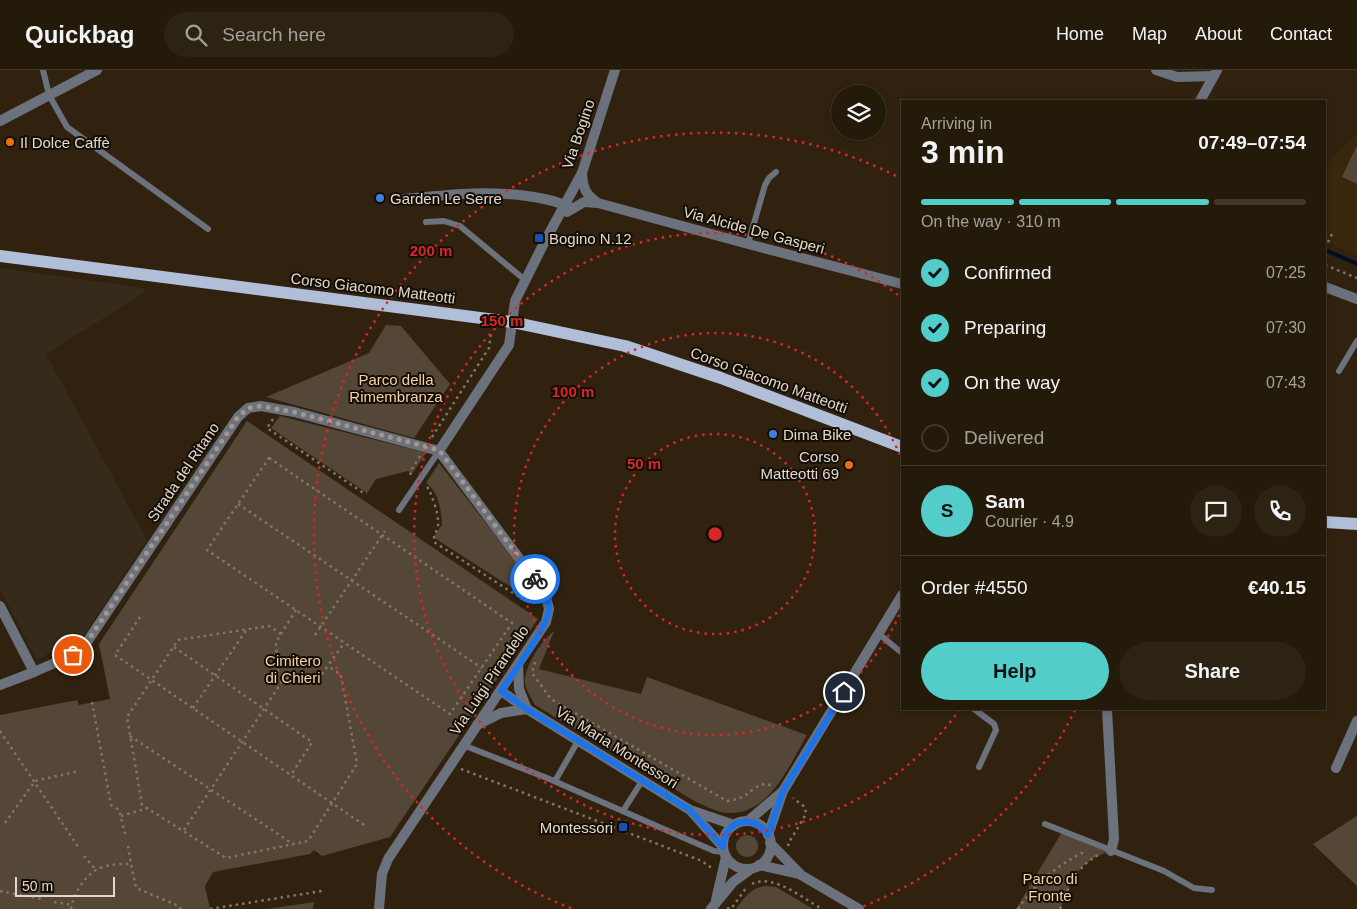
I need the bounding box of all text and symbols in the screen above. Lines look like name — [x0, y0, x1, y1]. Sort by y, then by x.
search box — [164, 12, 514, 57]
text: Quickbag — [25, 21, 134, 48]
icon: search — [182, 21, 210, 49]
text: Search here — [222, 24, 326, 45]
text: Home — [1056, 24, 1104, 44]
text: Map — [1132, 24, 1167, 44]
text: About — [1195, 24, 1242, 44]
text: Contact — [1270, 24, 1332, 44]
map controls — [831, 85, 886, 140]
button: layers — [831, 85, 886, 140]
street label: Via Bogino — [558, 97, 598, 171]
text: Arriving in — [921, 115, 992, 132]
text: 07:49–07:54 — [1198, 132, 1306, 153]
place label: Il Dolce Caffè — [20, 134, 110, 151]
text: 3 min — [921, 134, 1005, 170]
marker: Il Dolce Caffè — [4, 136, 16, 148]
place label: Garden Le Serre — [390, 190, 502, 207]
marker: Garden Le Serre — [374, 192, 386, 204]
street label: Via Alcide De Gasperi — [681, 203, 827, 257]
text: On the way · 310 m — [921, 213, 1061, 230]
place label: Bogino N.12 — [549, 230, 632, 247]
marker: Bogino N.12 — [533, 232, 545, 244]
text: 200 m — [410, 242, 452, 259]
icon: check — [921, 259, 949, 287]
text: Confirmed — [964, 262, 1052, 283]
text: 07:25 — [1266, 264, 1306, 281]
street label: Corso Giacomo Matteotti — [290, 269, 456, 307]
text: 150 m — [481, 312, 523, 329]
icon: check — [921, 314, 949, 342]
text: Preparing — [964, 317, 1046, 338]
text: 07:30 — [1266, 319, 1306, 336]
street label: Corso Giacomo Matteotti — [688, 344, 850, 416]
icon: check — [921, 369, 949, 397]
park label: Parco della Rimembranza — [349, 371, 443, 405]
text: On the way — [964, 372, 1060, 393]
text: 07:43 — [1266, 374, 1306, 391]
text: 100 m — [552, 383, 594, 400]
street label: Strada del Ritano — [144, 419, 222, 525]
place label: Dima Bike — [783, 426, 851, 443]
text: Delivered — [964, 427, 1044, 448]
marker: Dima Bike — [767, 428, 779, 440]
place label: Corso Matteotti 69 — [761, 448, 839, 482]
text: 50 m — [627, 455, 661, 472]
marker: Corso Matteotti 69 — [843, 459, 855, 471]
button: chat — [1190, 485, 1242, 537]
button: phone — [1254, 485, 1306, 537]
text: Sam — [985, 491, 1025, 512]
text: S — [941, 500, 953, 521]
text: Courier · 4.9 — [985, 513, 1074, 530]
centre of rings — [706, 525, 724, 543]
courier — [510, 554, 560, 604]
icon: bike — [521, 565, 549, 593]
text: Order #4550 — [921, 577, 1028, 598]
text: €40.15 — [1248, 577, 1306, 598]
street label: Via Luigi Pirandello — [446, 622, 532, 738]
pin — [52, 634, 94, 676]
icon: bag — [59, 641, 87, 669]
button: Help — [921, 642, 1109, 700]
button: Share — [1119, 642, 1306, 700]
park label: Cimitero di Chieri — [265, 652, 321, 686]
pin — [823, 671, 865, 713]
icon: home — [830, 678, 858, 706]
street label: Via Maria Montessori — [553, 703, 681, 791]
place label: Montessori — [540, 819, 613, 836]
marker: Montessori — [617, 821, 629, 833]
park label: Parco di Fronte — [1022, 870, 1078, 904]
scale bar — [15, 874, 115, 897]
text: 50 m — [22, 878, 53, 894]

